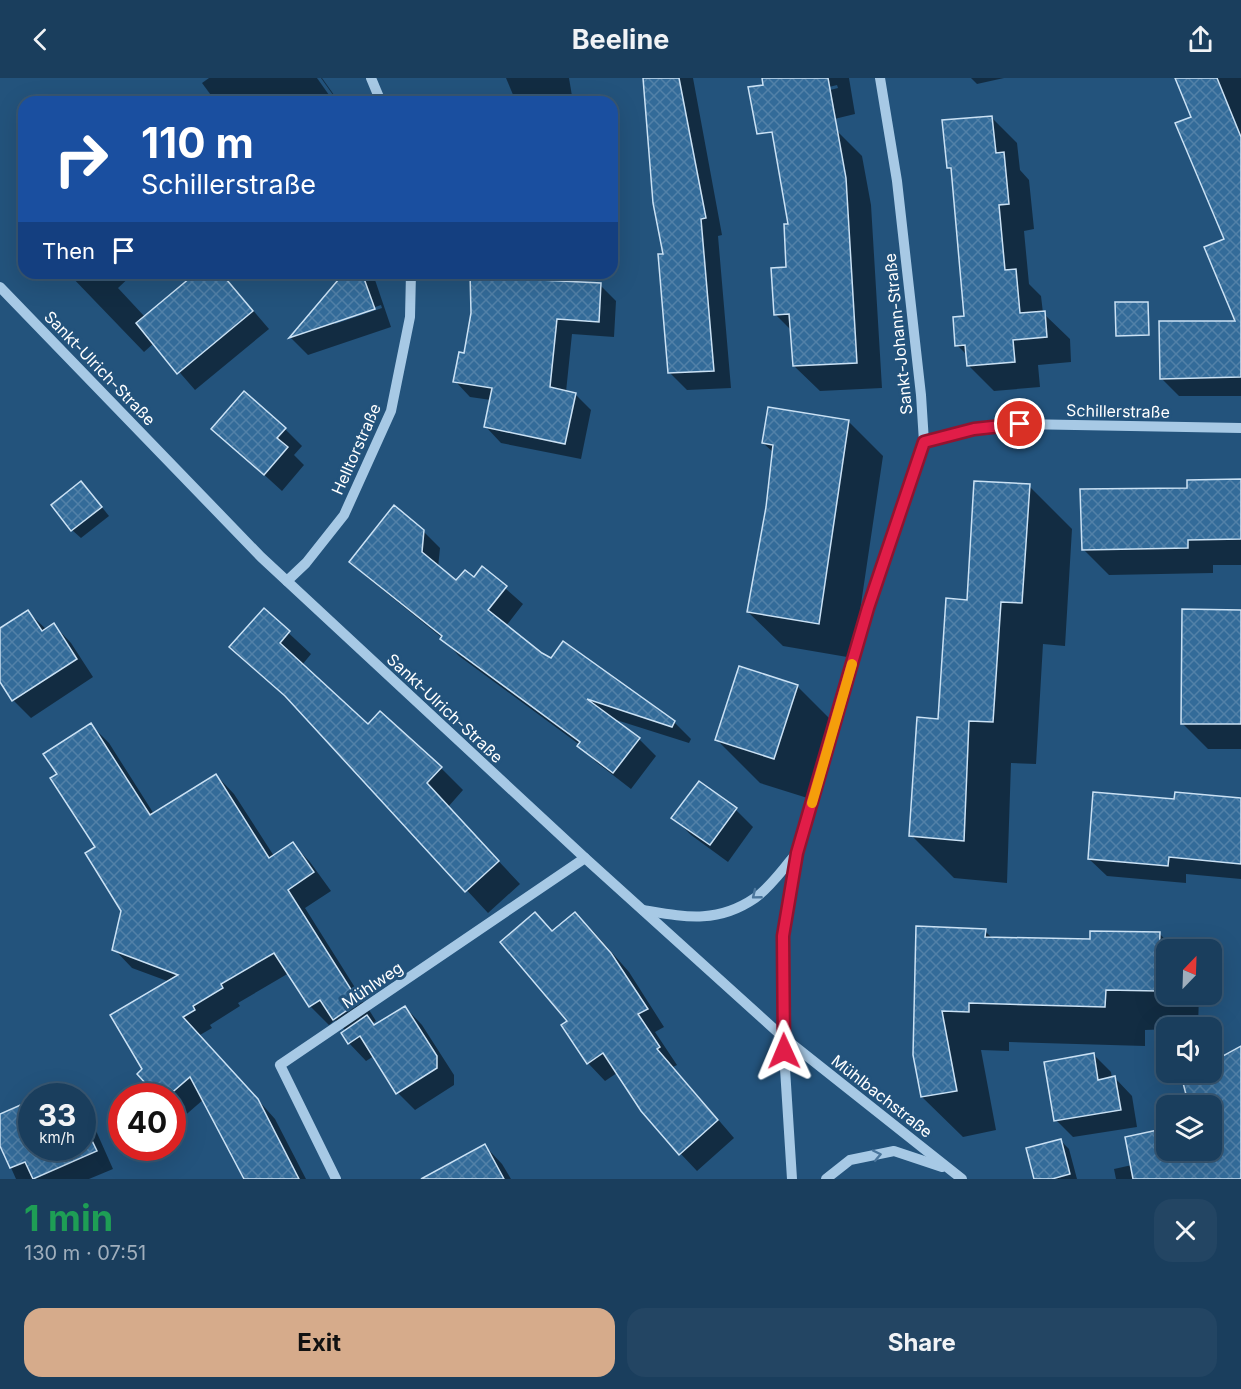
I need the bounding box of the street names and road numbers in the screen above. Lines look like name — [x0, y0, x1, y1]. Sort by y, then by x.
street label: Sankt-Johann-Straße — [880, 252, 916, 416]
street label: Sankt-Ulrich-Straße — [40, 307, 160, 429]
street label: Helltorstraße — [327, 400, 385, 498]
street label: Schillerstraße — [1066, 400, 1170, 422]
street label: Sankt-Ulrich-Straße — [383, 649, 507, 767]
street label: Mühlweg — [338, 957, 406, 1013]
street label: Mühlbachstraße — [828, 1050, 936, 1142]

